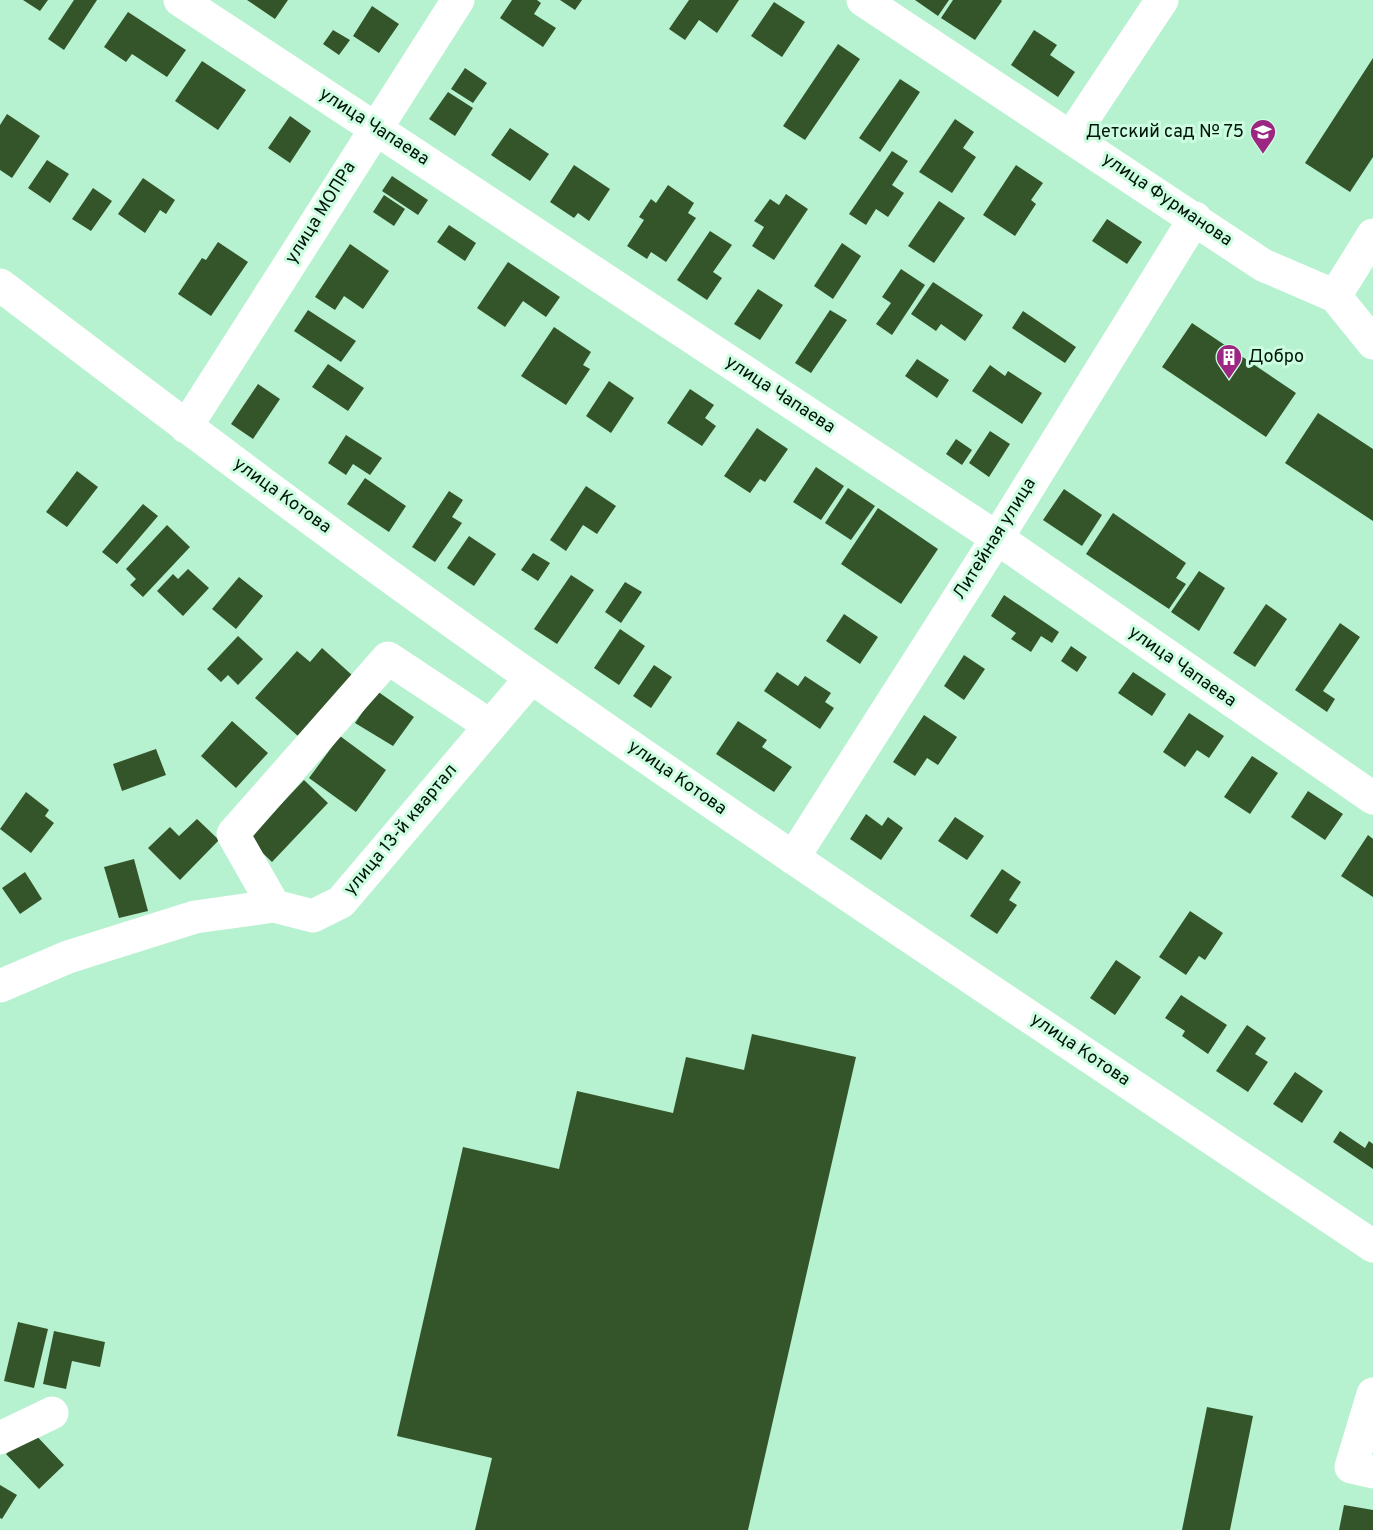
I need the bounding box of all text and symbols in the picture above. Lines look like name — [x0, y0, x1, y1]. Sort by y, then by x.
street label: улица Чапаева — [315, 83, 433, 171]
school or university icon: Детский сад № 75 — [1248, 117, 1278, 155]
place label: Детский сад № 75 — [1086, 121, 1244, 144]
street label: улица Фурманова — [1097, 148, 1237, 252]
street label: улица МОПРа — [280, 158, 362, 268]
building icon: Добро — [1214, 342, 1244, 380]
place label: Добро — [1248, 346, 1304, 369]
street label: улица Чапаева — [721, 351, 839, 439]
street label: улица Котова — [229, 453, 335, 539]
street label: Литейная улица — [948, 474, 1042, 604]
street label: улица Чапаева — [1123, 621, 1241, 713]
street label: улица Котова — [623, 735, 731, 821]
street label: улица 13-й квартал — [339, 759, 463, 901]
street label: улица Котова — [1026, 1008, 1134, 1092]

